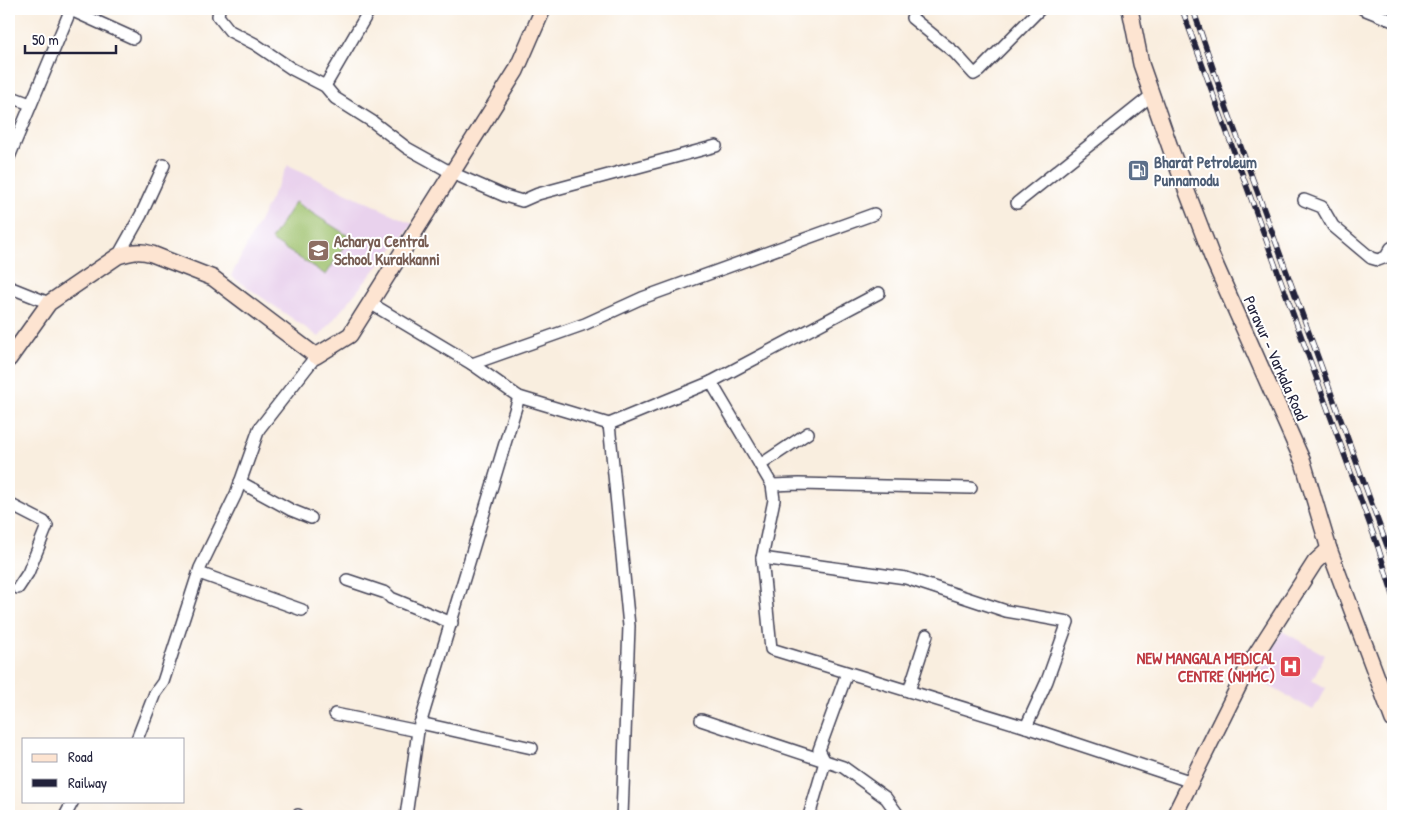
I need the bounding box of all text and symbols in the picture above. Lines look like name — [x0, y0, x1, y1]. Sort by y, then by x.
scale bar — [25, 22, 116, 54]
text: 50 m — [32, 29, 59, 50]
place label: Bharat Petroleum Punnamodu — [1154, 151, 1257, 191]
fuel station icon: Bharat Petroleum Punnamodu — [1126, 159, 1150, 183]
place label: Acharya Central School Kurakkanni — [334, 230, 440, 270]
school or university icon: Acharya Central School Kurakkanni — [306, 238, 330, 262]
street label: Paravur - Varkala Road — [1239, 292, 1313, 424]
place label: NEW MANGALA MEDICAL CENTRE (NMMC) — [1137, 647, 1275, 687]
hospital icon: NEW MANGALA MEDICAL CENTRE (NMMC) — [1279, 655, 1303, 679]
legend — [22, 738, 185, 802]
text: Road — [68, 746, 93, 767]
text: Railway — [68, 772, 107, 793]

